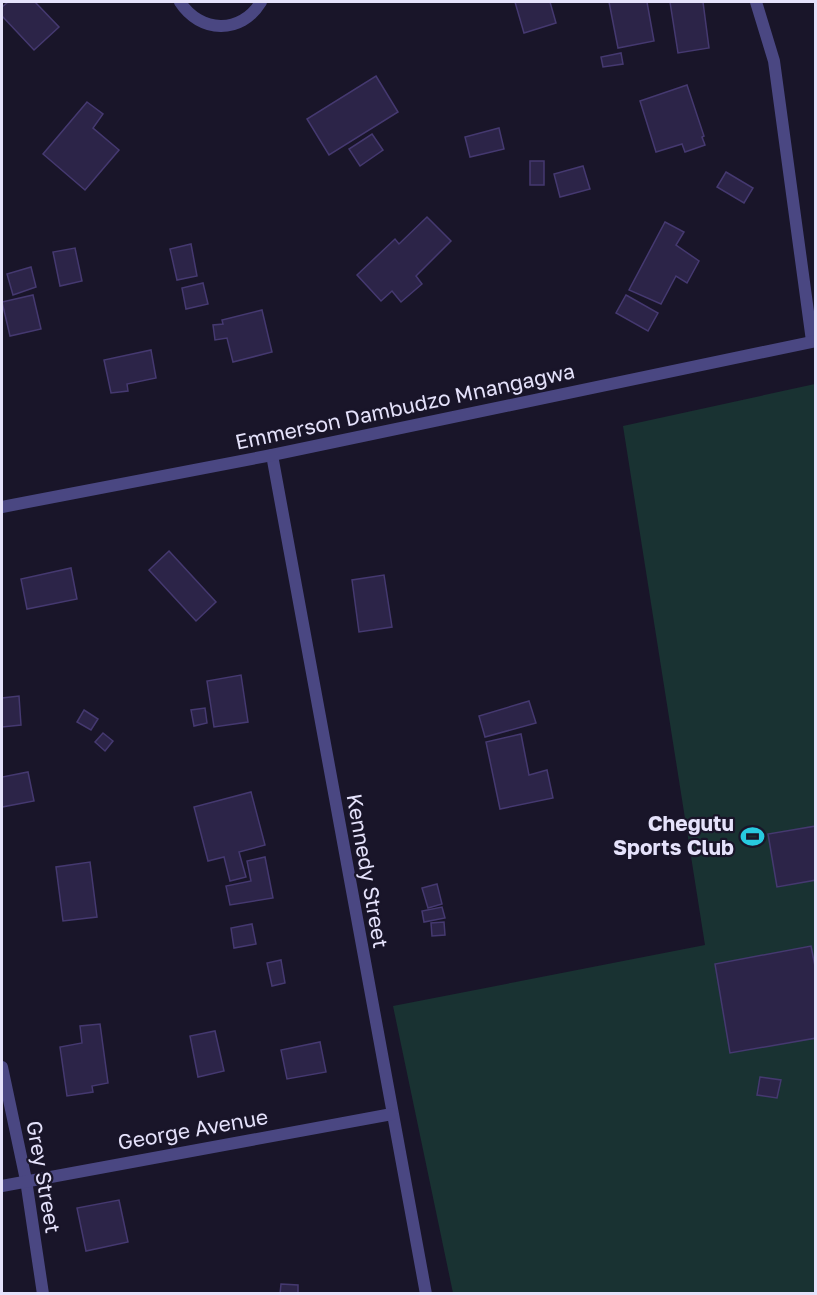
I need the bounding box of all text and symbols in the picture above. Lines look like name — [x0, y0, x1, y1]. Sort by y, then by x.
street label: Emmerson Dambudzo Mnangagwa — [233, 357, 577, 455]
street label: Kennedy Street — [342, 792, 394, 950]
place label: Chegutu Sports Club — [613, 810, 734, 860]
sports icon: Chegutu Sports Club — [739, 823, 765, 849]
street label: George Avenue — [116, 1103, 270, 1155]
street label: Grey Street — [21, 1119, 67, 1235]

